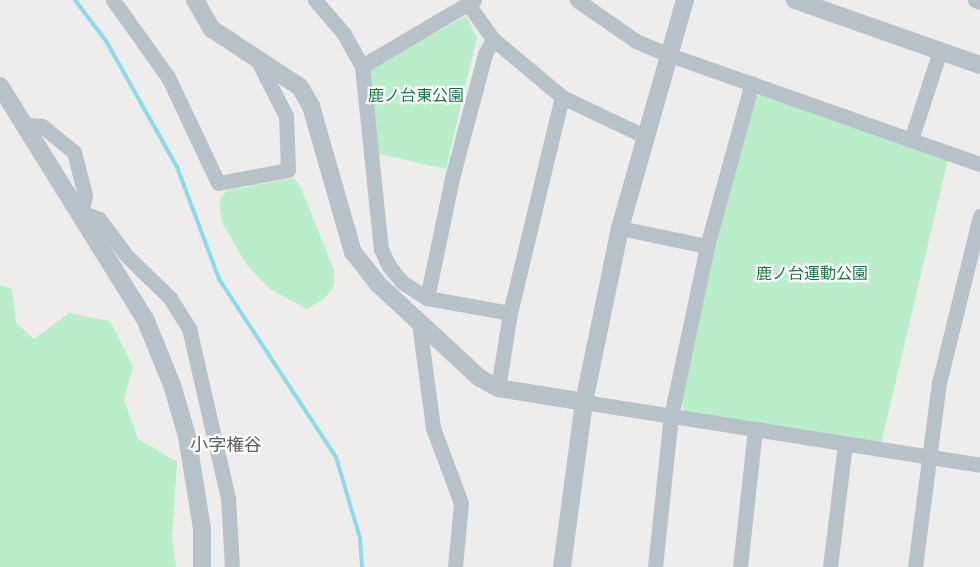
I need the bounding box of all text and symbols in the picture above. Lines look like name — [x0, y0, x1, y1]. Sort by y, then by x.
park label: 鹿ノ台東公園 — [368, 86, 464, 106]
park label: 鹿ノ台運動公園 — [756, 264, 868, 284]
district label: 小字権谷 — [190, 434, 262, 456]

